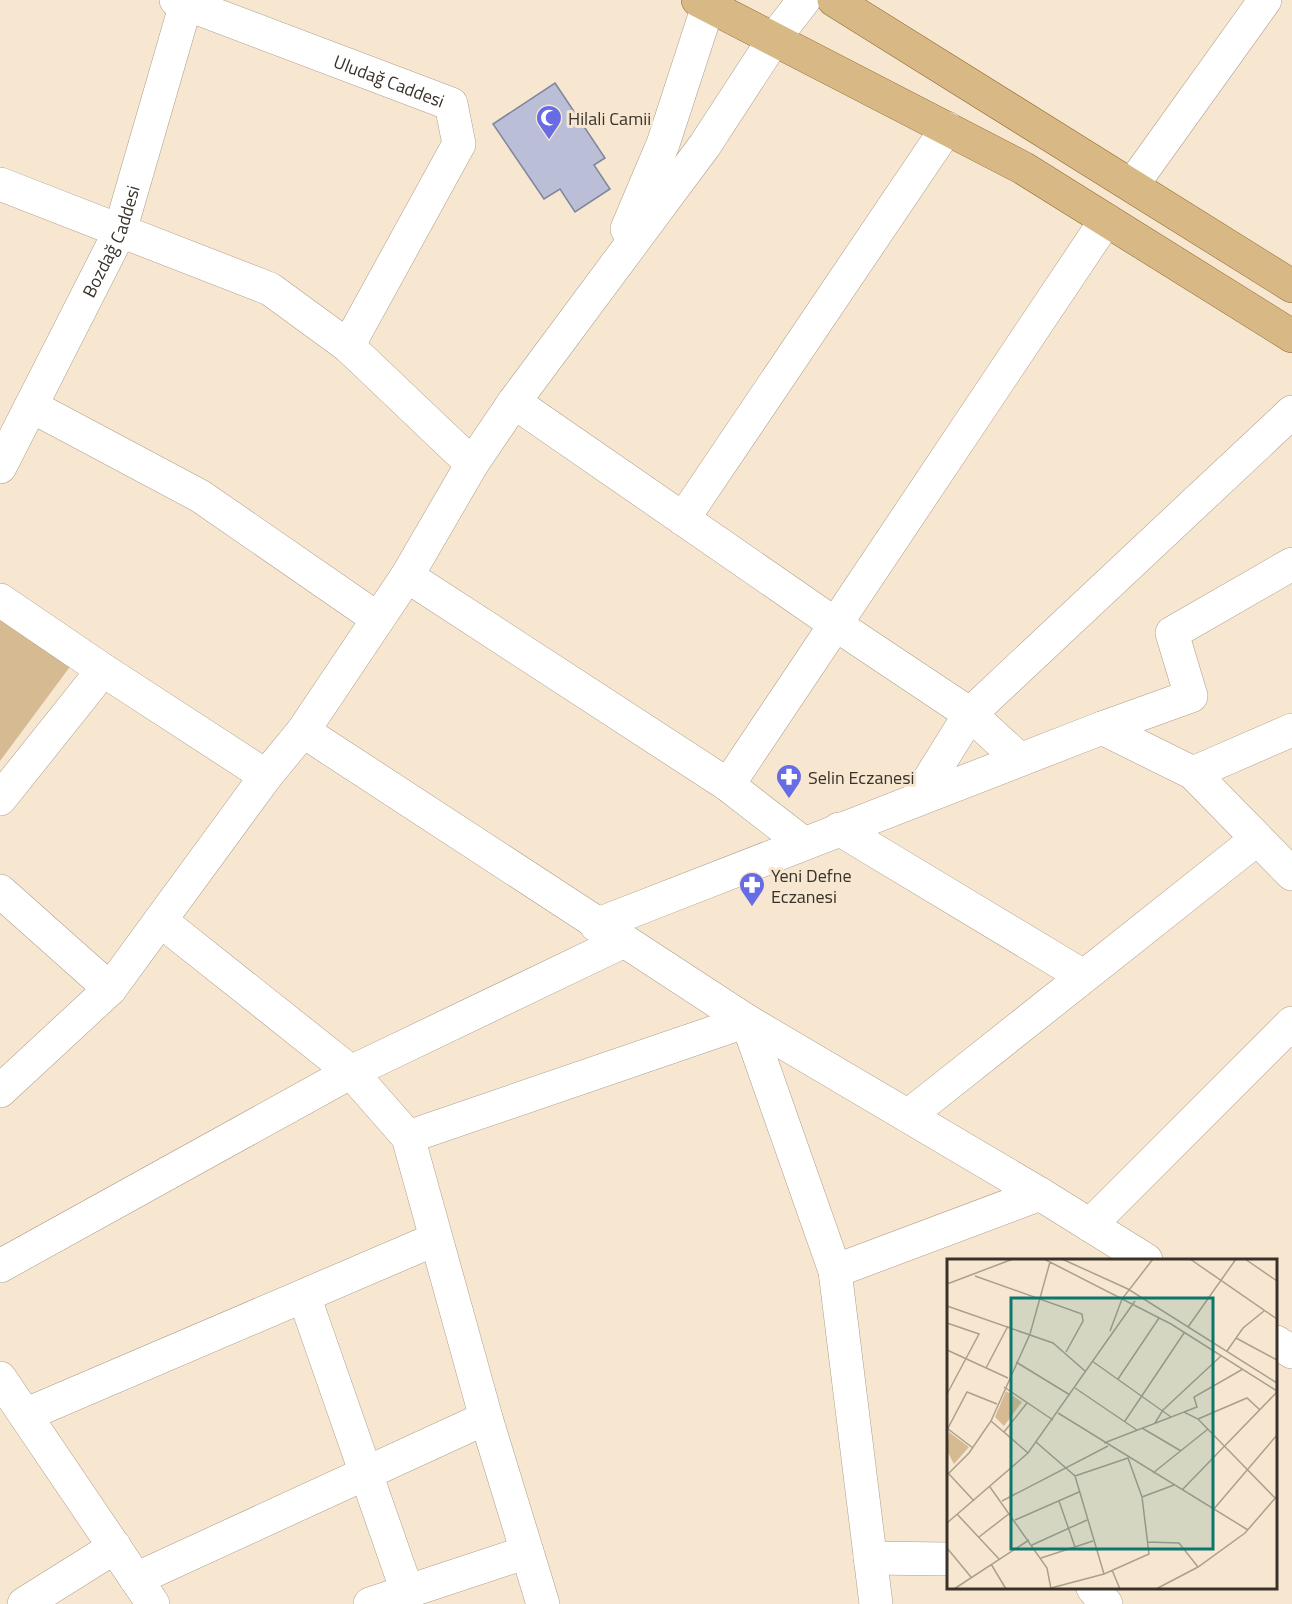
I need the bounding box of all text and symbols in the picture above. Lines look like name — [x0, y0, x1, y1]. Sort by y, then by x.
street label: Uludağ Caddesi — [330, 47, 448, 114]
mosque icon: Hilali Camii — [534, 103, 564, 141]
place label: Hilali Camii — [568, 105, 651, 132]
street label: Bozdağ Caddesi — [75, 182, 146, 302]
pharmacy icon: Selin Eczanesi — [774, 762, 804, 800]
place label: Selin Eczanesi — [808, 764, 915, 791]
place label: Yeni Defne Eczanesi — [771, 862, 852, 910]
pharmacy icon: Yeni Defne Eczanesi — [737, 870, 767, 908]
inset map — [947, 1259, 1277, 1589]

